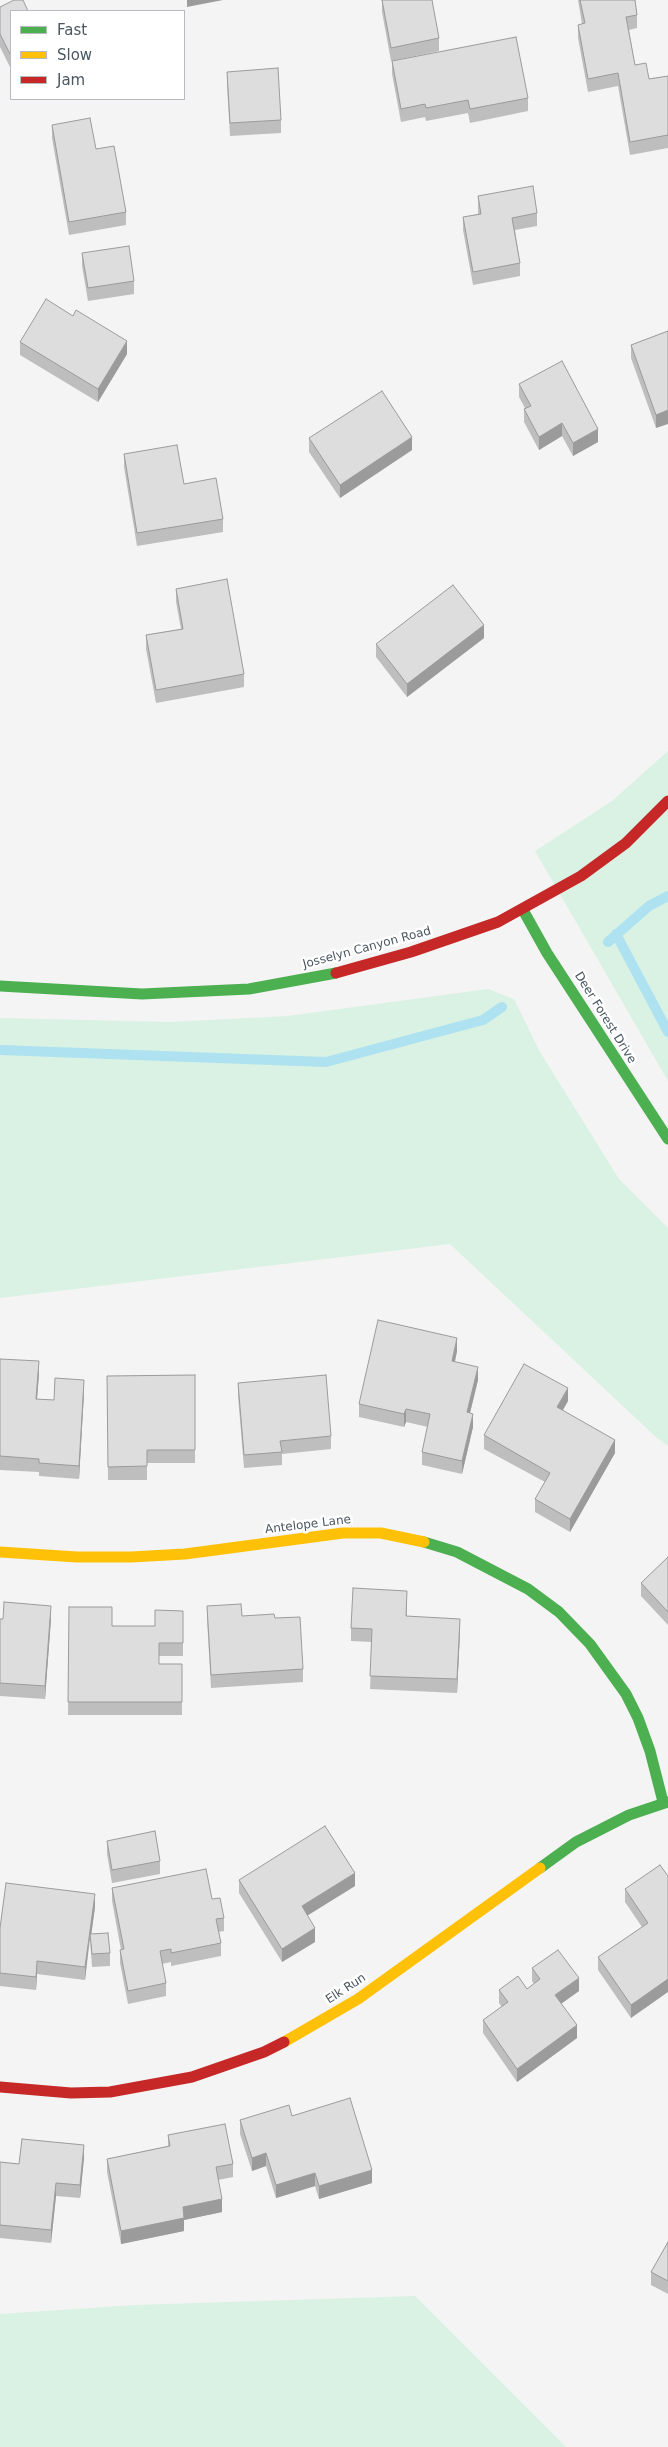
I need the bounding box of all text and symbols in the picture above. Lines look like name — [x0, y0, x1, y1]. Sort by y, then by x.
legend — [10, 10, 185, 100]
text: Fast — [57, 21, 87, 39]
text: Slow — [57, 46, 92, 64]
text: Jam — [57, 71, 85, 89]
street label: Josselyn Canyon Road — [301, 924, 433, 972]
street label: Deer Forest Drive — [571, 969, 639, 1067]
street label: Antelope Lane — [264, 1513, 352, 1537]
street label: Elk Run — [323, 1971, 369, 2007]

